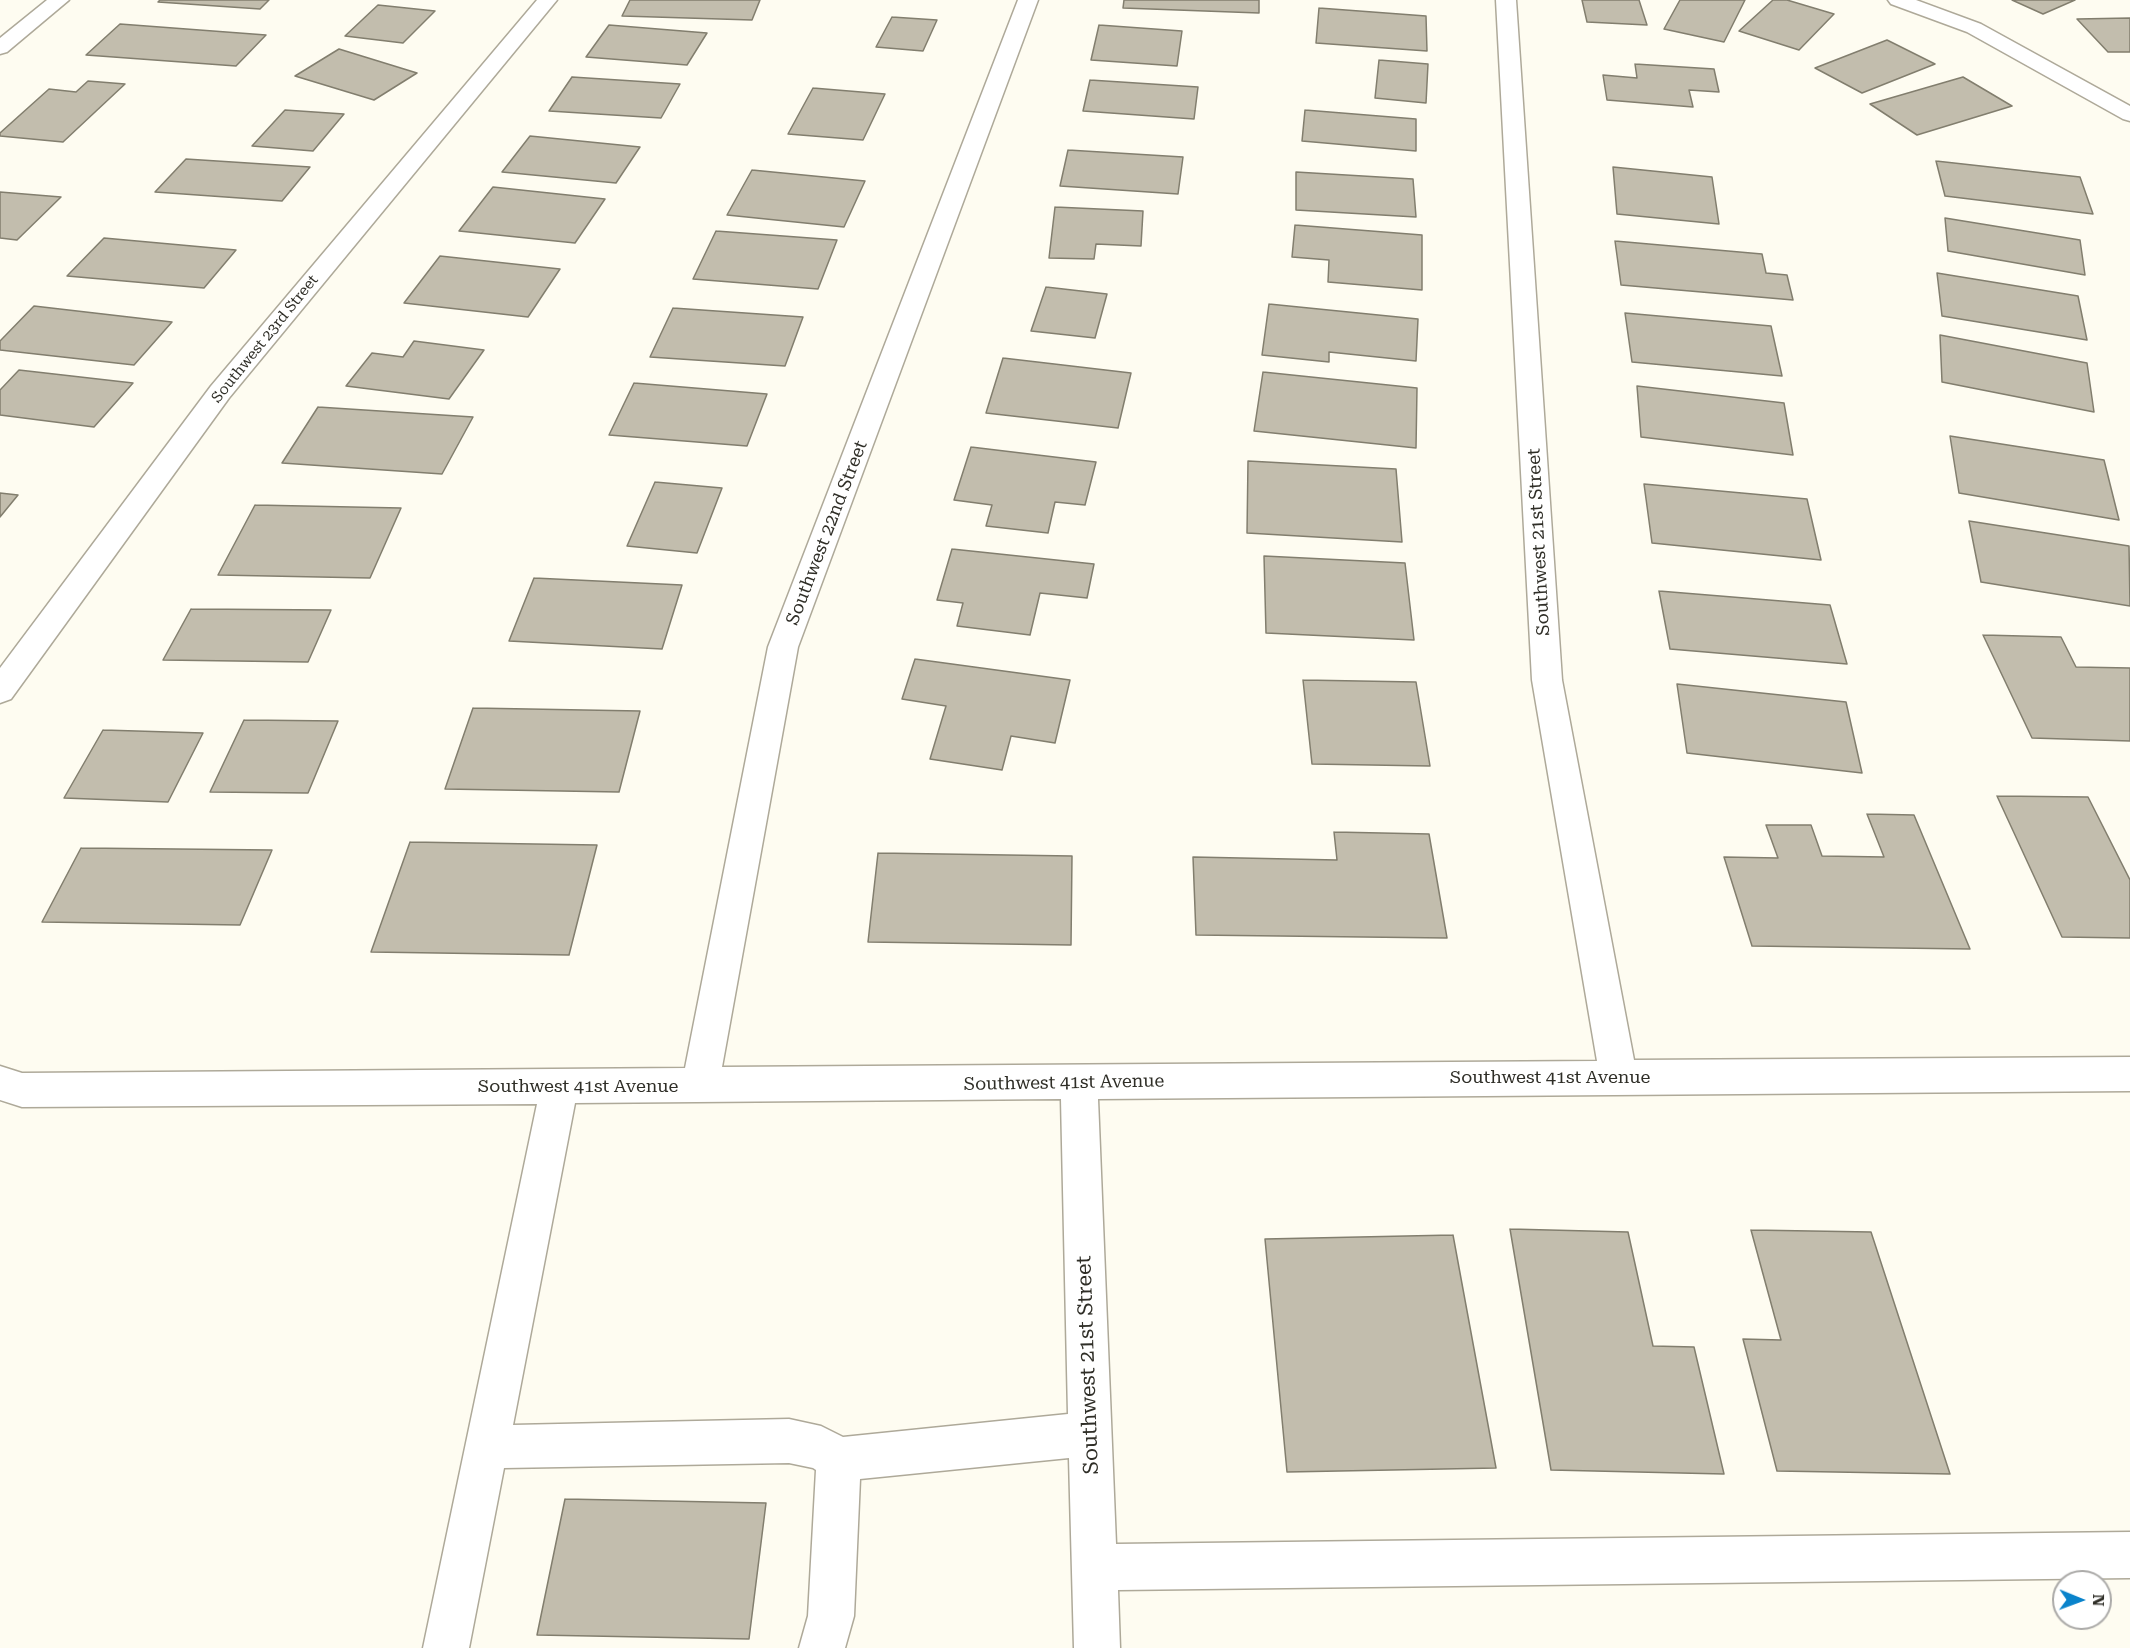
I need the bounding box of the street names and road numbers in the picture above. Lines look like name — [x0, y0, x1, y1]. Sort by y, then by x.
street label: Southwest 23rd Street — [208, 271, 322, 407]
street label: Southwest 22nd Street — [782, 438, 872, 628]
street label: Southwest 21st Street — [1523, 448, 1555, 636]
street label: Southwest 41st Avenue — [1450, 1067, 1650, 1089]
street label: Southwest 41st Avenue — [963, 1070, 1165, 1096]
street label: Southwest 41st Avenue — [478, 1076, 678, 1098]
street label: Southwest 21st Street — [1072, 1255, 1104, 1475]

